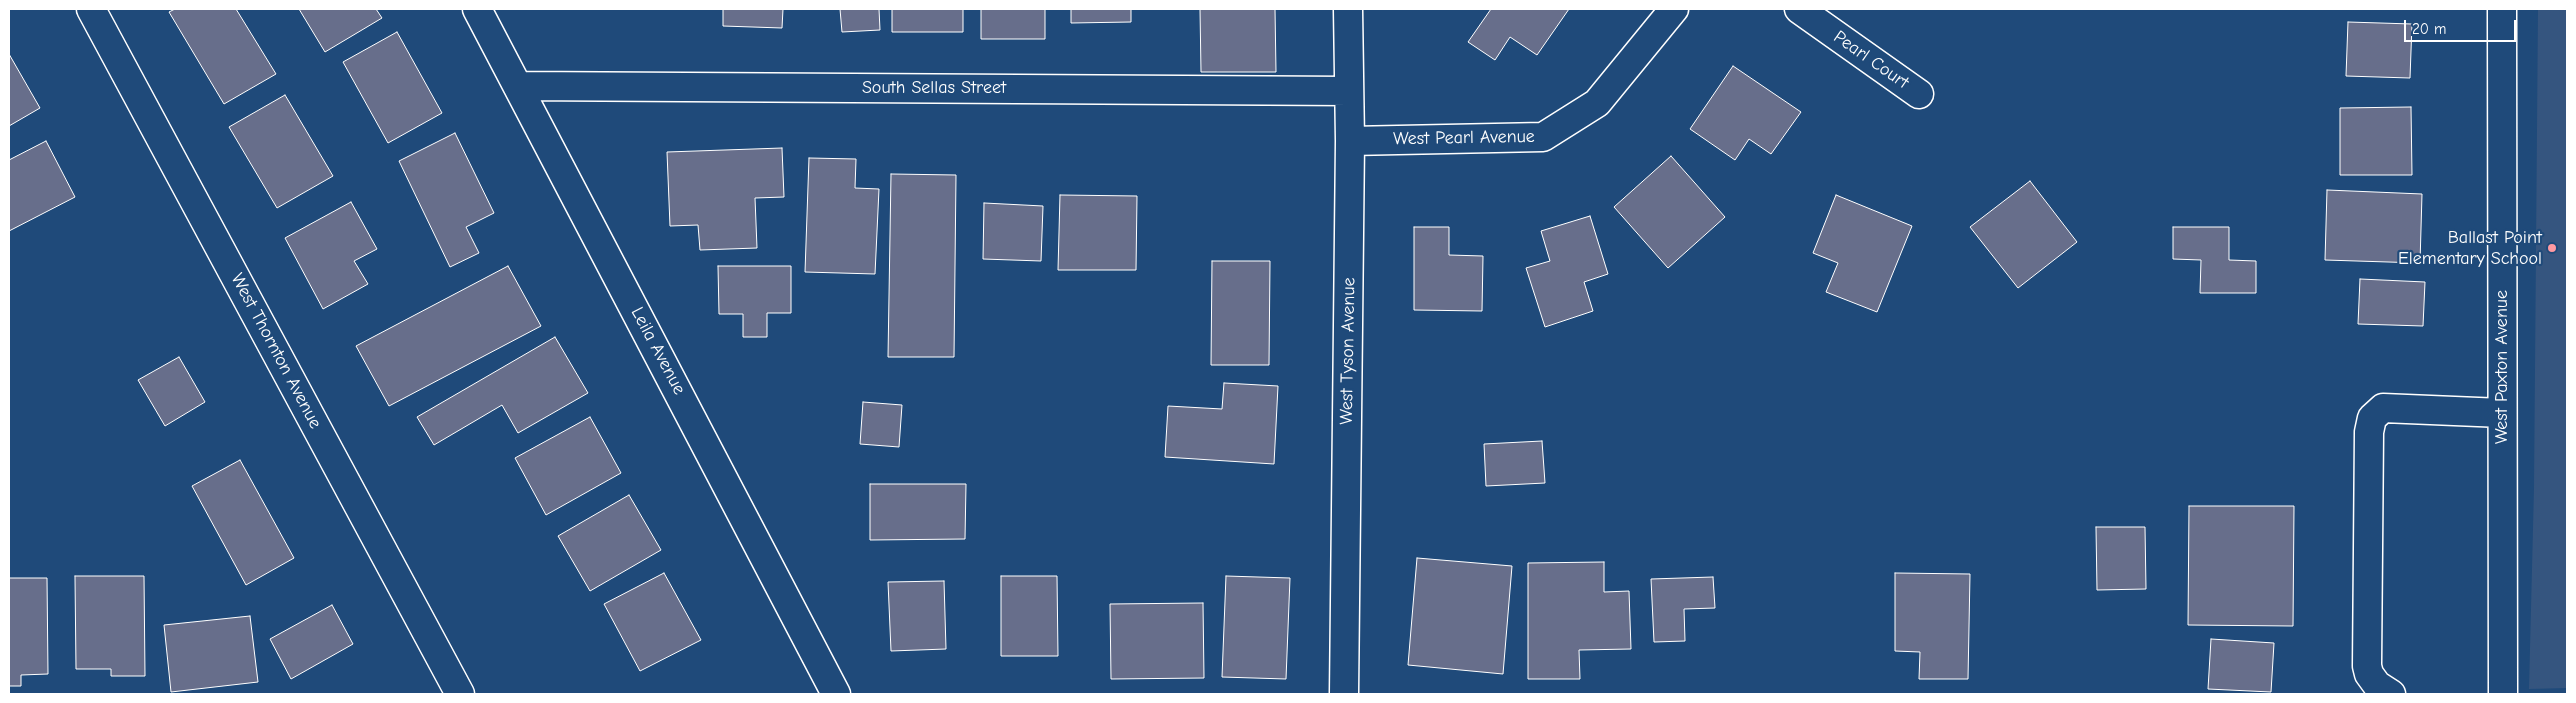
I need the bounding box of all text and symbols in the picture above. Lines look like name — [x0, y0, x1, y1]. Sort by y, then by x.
scale bar — [2406, 10, 2518, 42]
text: 20 m — [2412, 20, 2446, 38]
street label: Pearl Court — [1829, 26, 1913, 94]
street label: South Sellas Street — [862, 77, 1006, 99]
street label: West Pearl Avenue — [1393, 126, 1535, 150]
place label: Ballast Point Elementary School — [2398, 227, 2542, 270]
marker: Ballast Point Elementary School — [2546, 242, 2558, 254]
street label: West Thornton Avenue — [226, 270, 326, 432]
street label: West Tyson Avenue — [1336, 277, 1360, 425]
street label: West Paxton Avenue — [2491, 290, 2513, 444]
street label: Leila Avenue — [626, 304, 690, 398]

